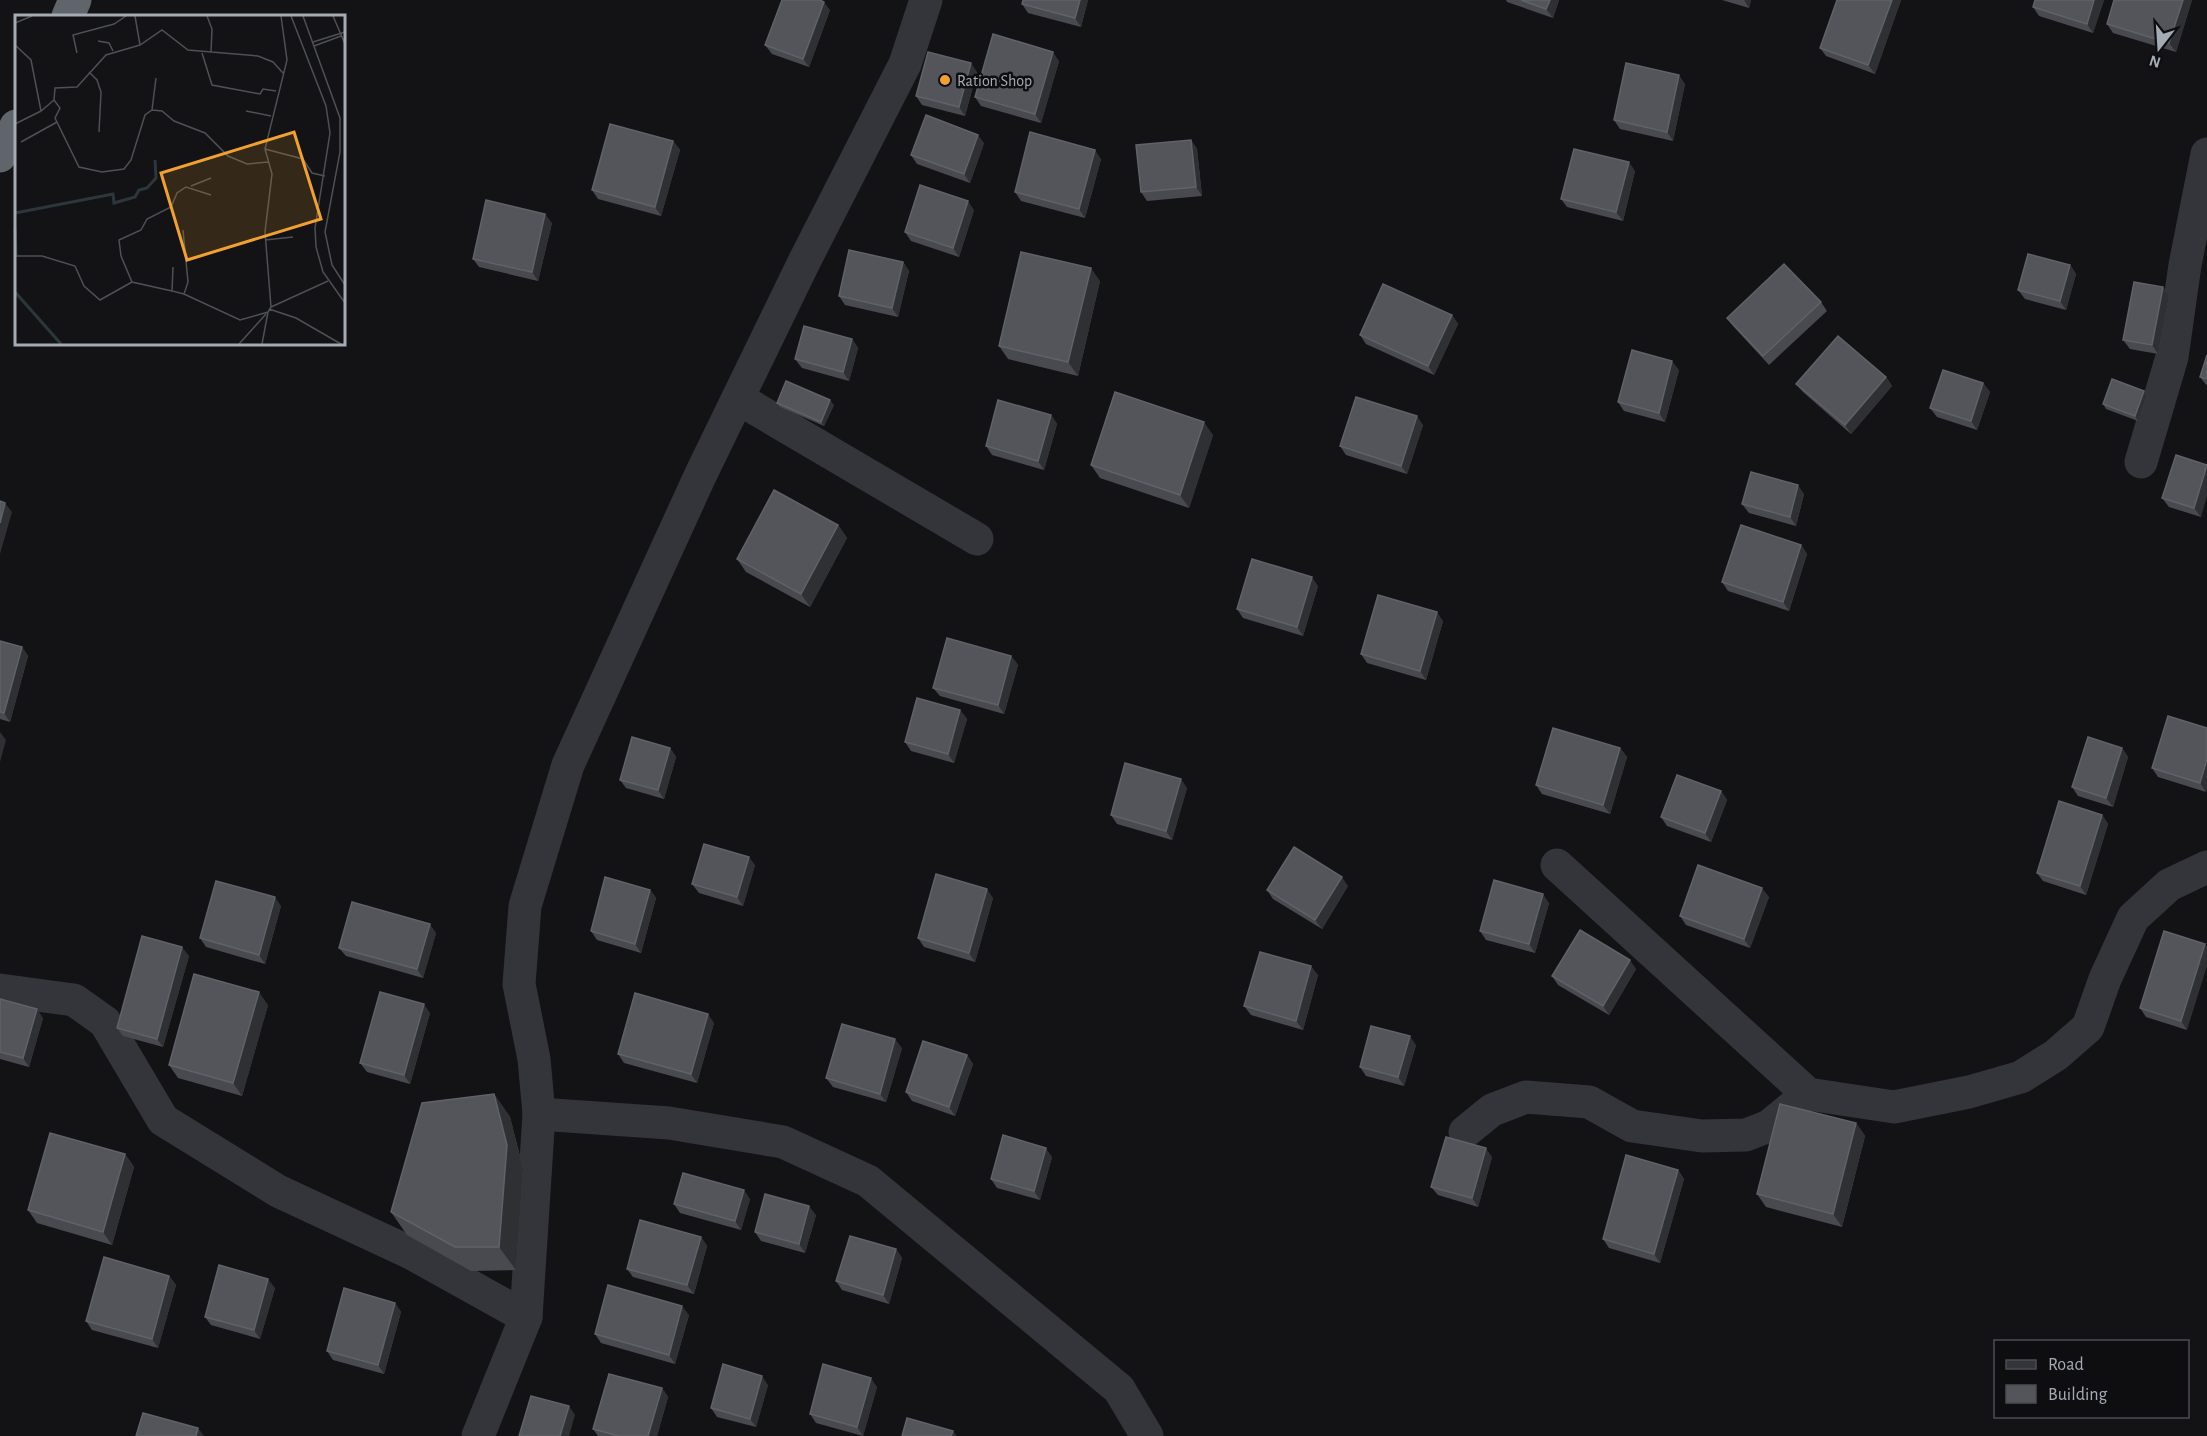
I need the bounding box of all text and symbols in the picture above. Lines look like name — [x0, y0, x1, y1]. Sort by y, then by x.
inset map — [15, 15, 345, 345]
north arrow — [2129, 18, 2189, 78]
text: N — [2147, 52, 2163, 71]
marker: Ration Shop — [938, 73, 952, 87]
place label: Ration Shop — [957, 73, 1032, 89]
legend — [1994, 1340, 2189, 1418]
text: Road — [2048, 1356, 2084, 1374]
text: Building — [2048, 1386, 2108, 1404]

